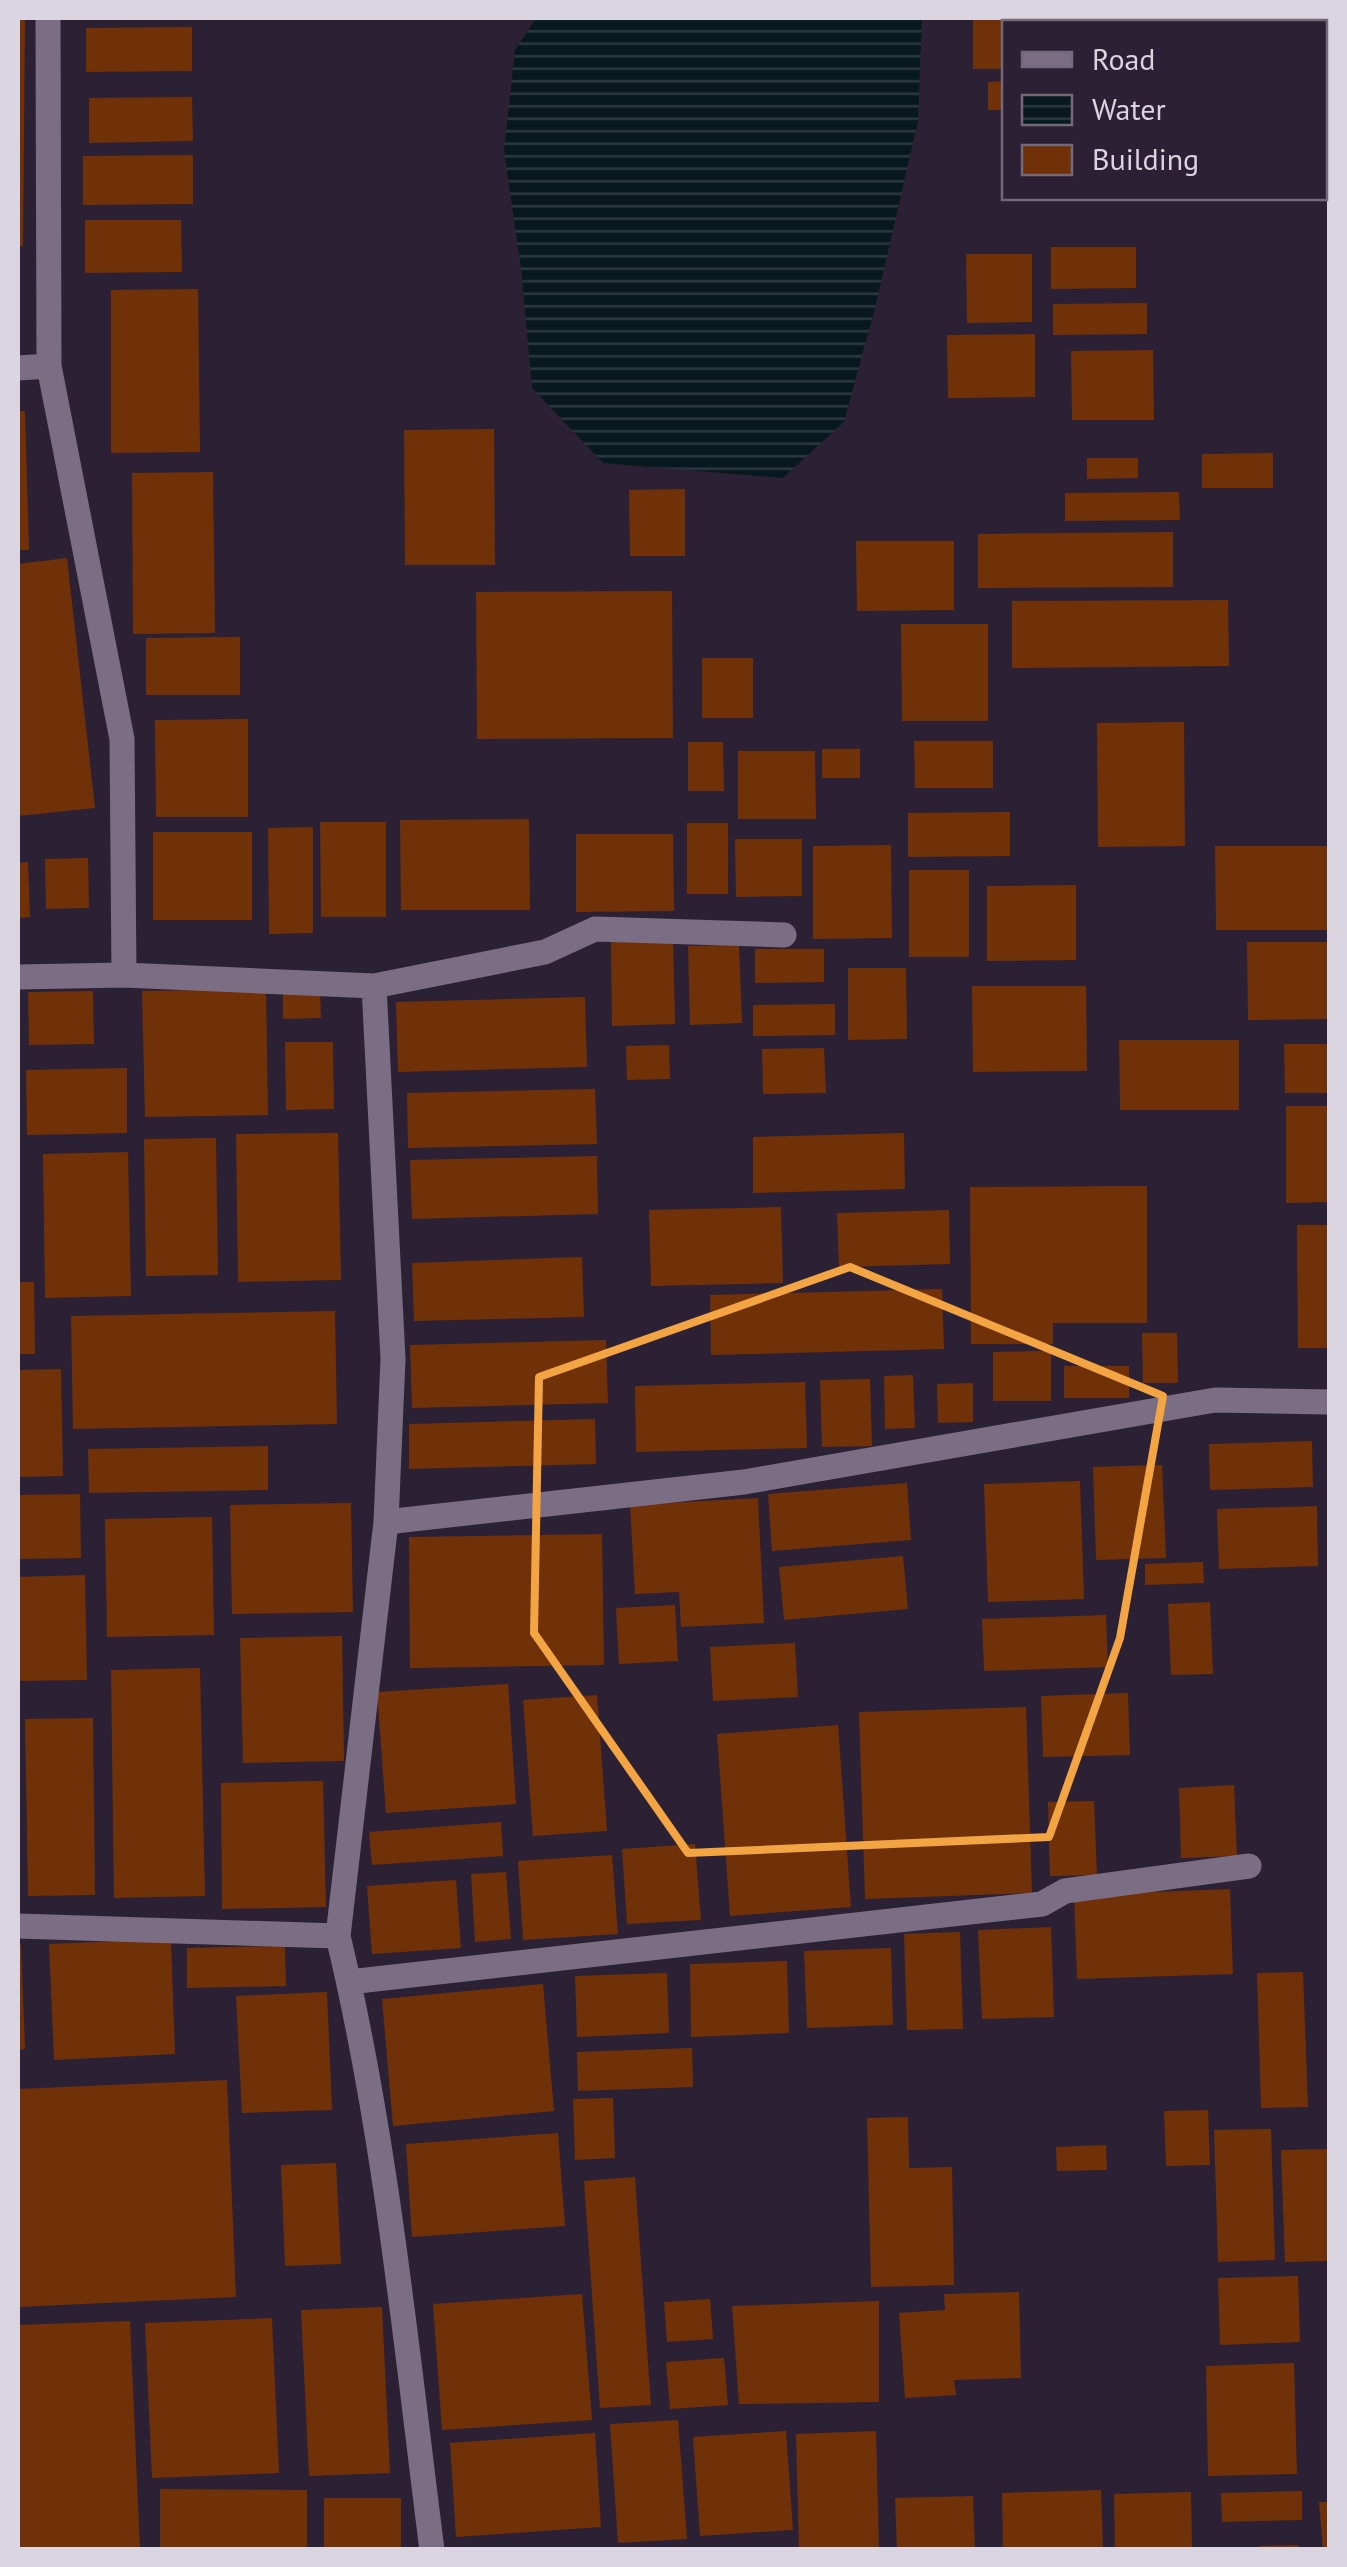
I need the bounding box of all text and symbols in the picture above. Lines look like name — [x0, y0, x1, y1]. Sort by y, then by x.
legend — [1002, 20, 1327, 200]
text: Road — [1092, 39, 1156, 78]
text: Water — [1092, 89, 1166, 128]
text: Building — [1092, 139, 1199, 178]

